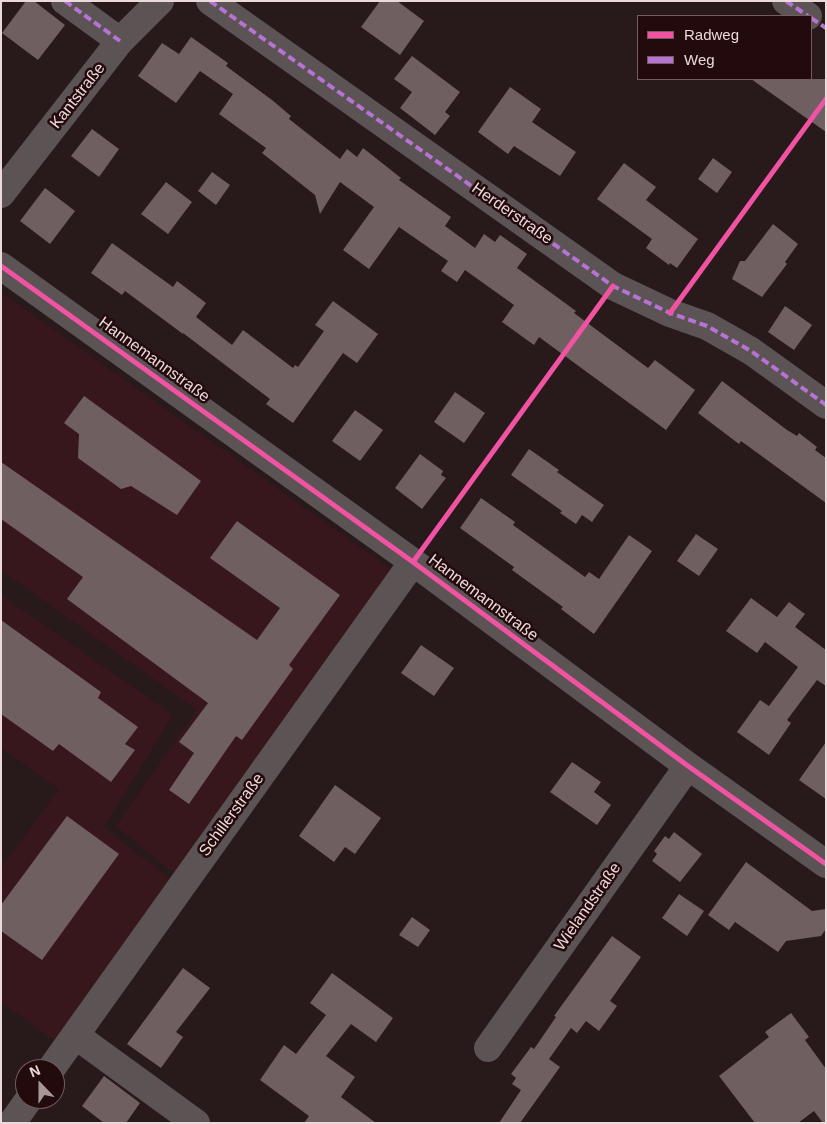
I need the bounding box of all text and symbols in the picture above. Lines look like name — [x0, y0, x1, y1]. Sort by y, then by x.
legend — [637, 15, 812, 80]
text: Radweg — [684, 26, 739, 43]
text: Weg — [684, 51, 715, 68]
street label: Kantstraße — [46, 59, 110, 133]
street label: Herderstraße — [468, 179, 556, 249]
street label: Hannemannstraße — [95, 313, 213, 407]
street label: Hannemannstraße — [424, 550, 542, 646]
street label: Schillerstraße — [195, 770, 269, 860]
street label: Wielandstraße — [551, 859, 625, 955]
north arrow — [15, 1059, 65, 1109]
text: N — [27, 1062, 42, 1080]

